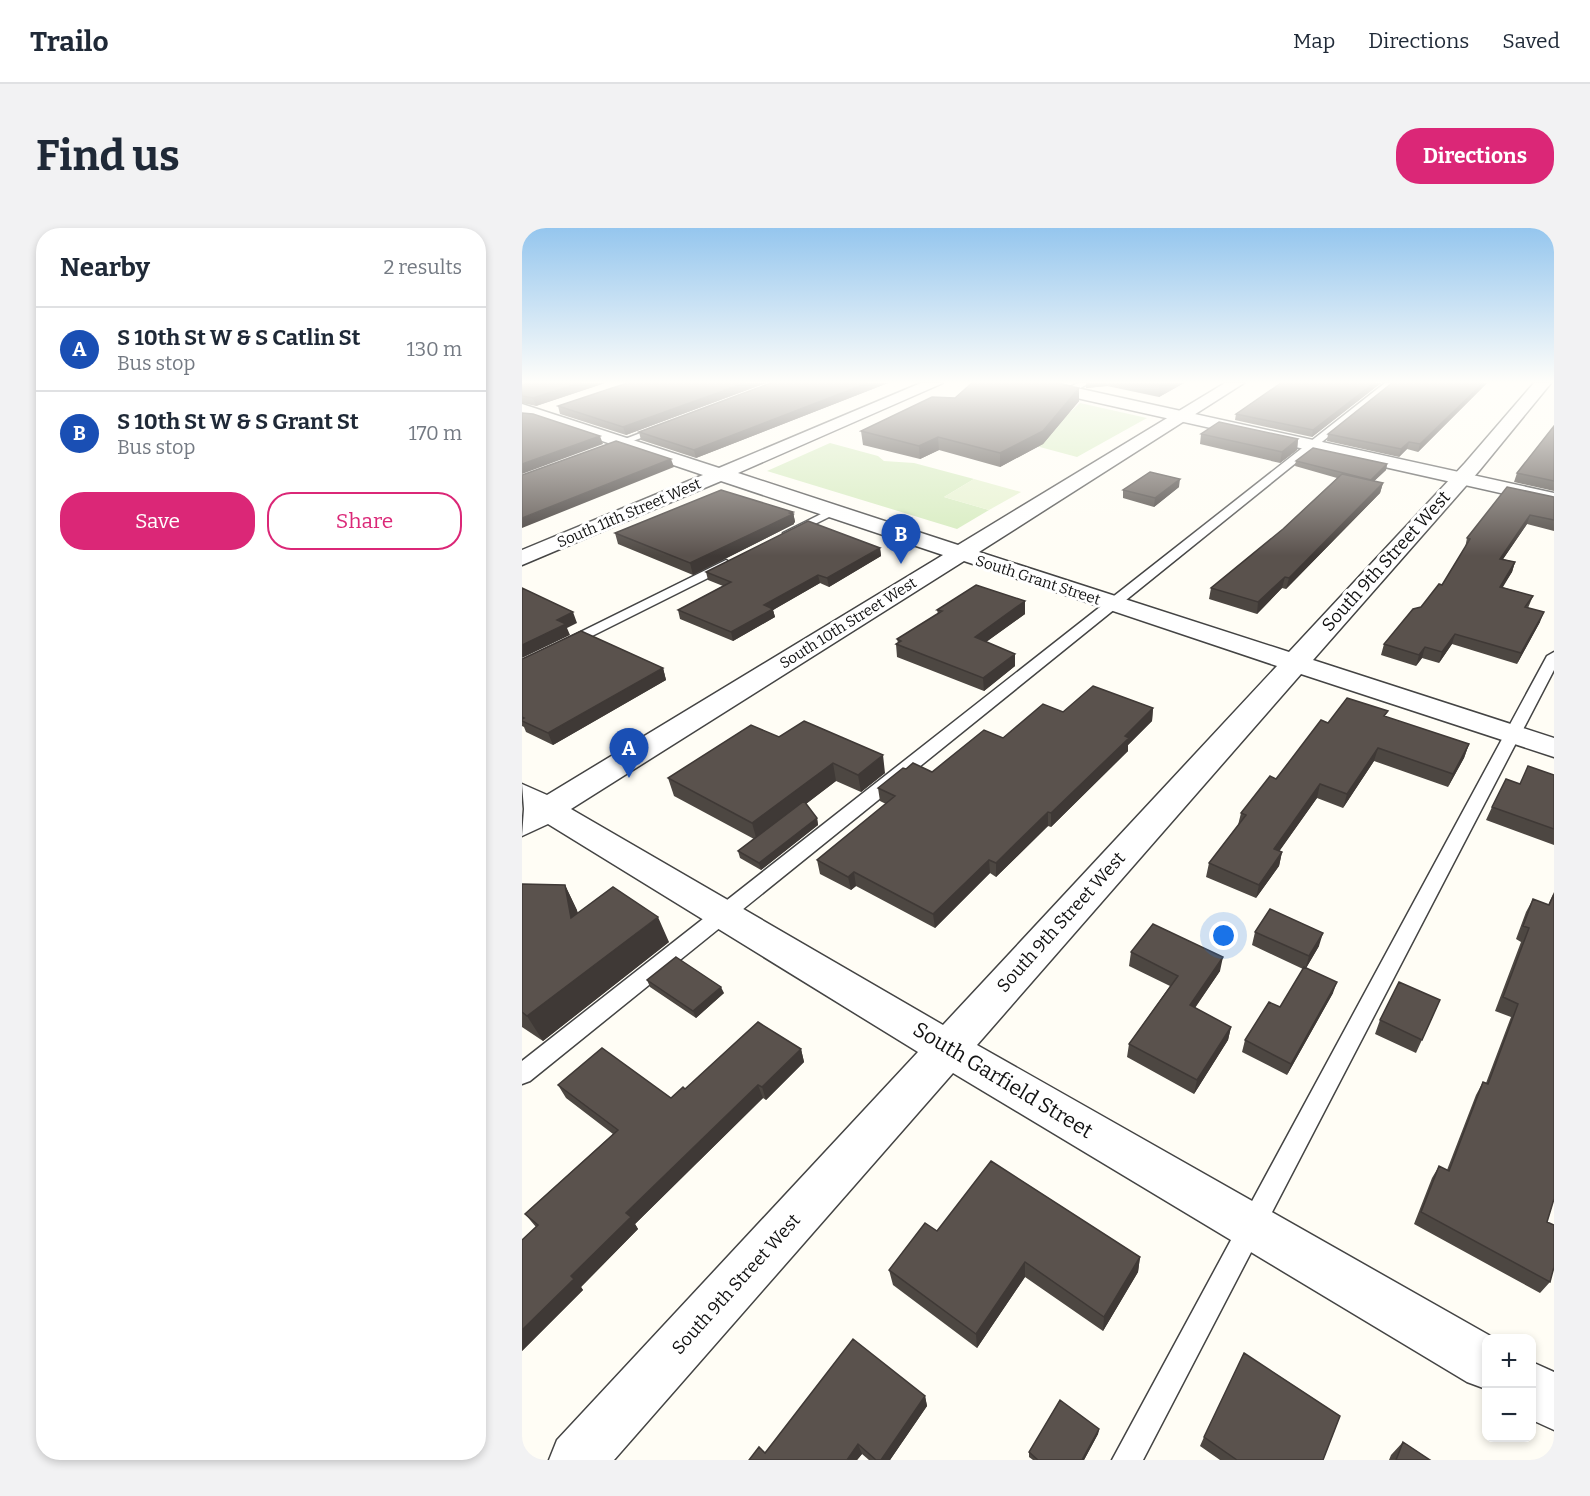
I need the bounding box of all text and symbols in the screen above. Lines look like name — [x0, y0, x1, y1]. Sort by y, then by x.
text: Trailo — [30, 25, 109, 58]
text: Map — [1293, 28, 1335, 54]
text: Directions — [1368, 28, 1469, 54]
text: Saved — [1502, 28, 1560, 54]
button: Directions — [1396, 128, 1554, 184]
text: Find us — [36, 131, 180, 181]
text: Nearby — [60, 252, 150, 283]
text: 2 results — [383, 255, 462, 279]
text: S 10th St W & S Catlin St — [117, 324, 360, 351]
text: A — [72, 337, 87, 361]
text: 130 m — [407, 337, 462, 361]
text: Bus stop — [117, 351, 195, 375]
text: S 10th St W & S Grant St — [117, 408, 359, 435]
text: B — [73, 421, 86, 445]
text: 170 m — [409, 421, 462, 445]
text: Bus stop — [117, 435, 195, 459]
street label: South 11th Street West — [554, 474, 704, 551]
street label: South 9th Street West — [1317, 486, 1455, 636]
button: Save — [60, 492, 255, 550]
button: Share — [267, 492, 462, 550]
pin: B — [882, 514, 920, 564]
street label: South Grant Street — [973, 551, 1103, 609]
street label: South 10th Street West — [776, 573, 920, 673]
pin: A — [610, 728, 648, 778]
street label: South 9th Street West — [992, 847, 1130, 997]
your location — [1209, 921, 1238, 950]
street label: South Garfield Street — [908, 1016, 1098, 1144]
street label: South 9th Street West — [667, 1209, 805, 1359]
map controls — [1482, 1334, 1536, 1442]
button: + — [1482, 1334, 1536, 1388]
button: − — [1482, 1388, 1536, 1442]

